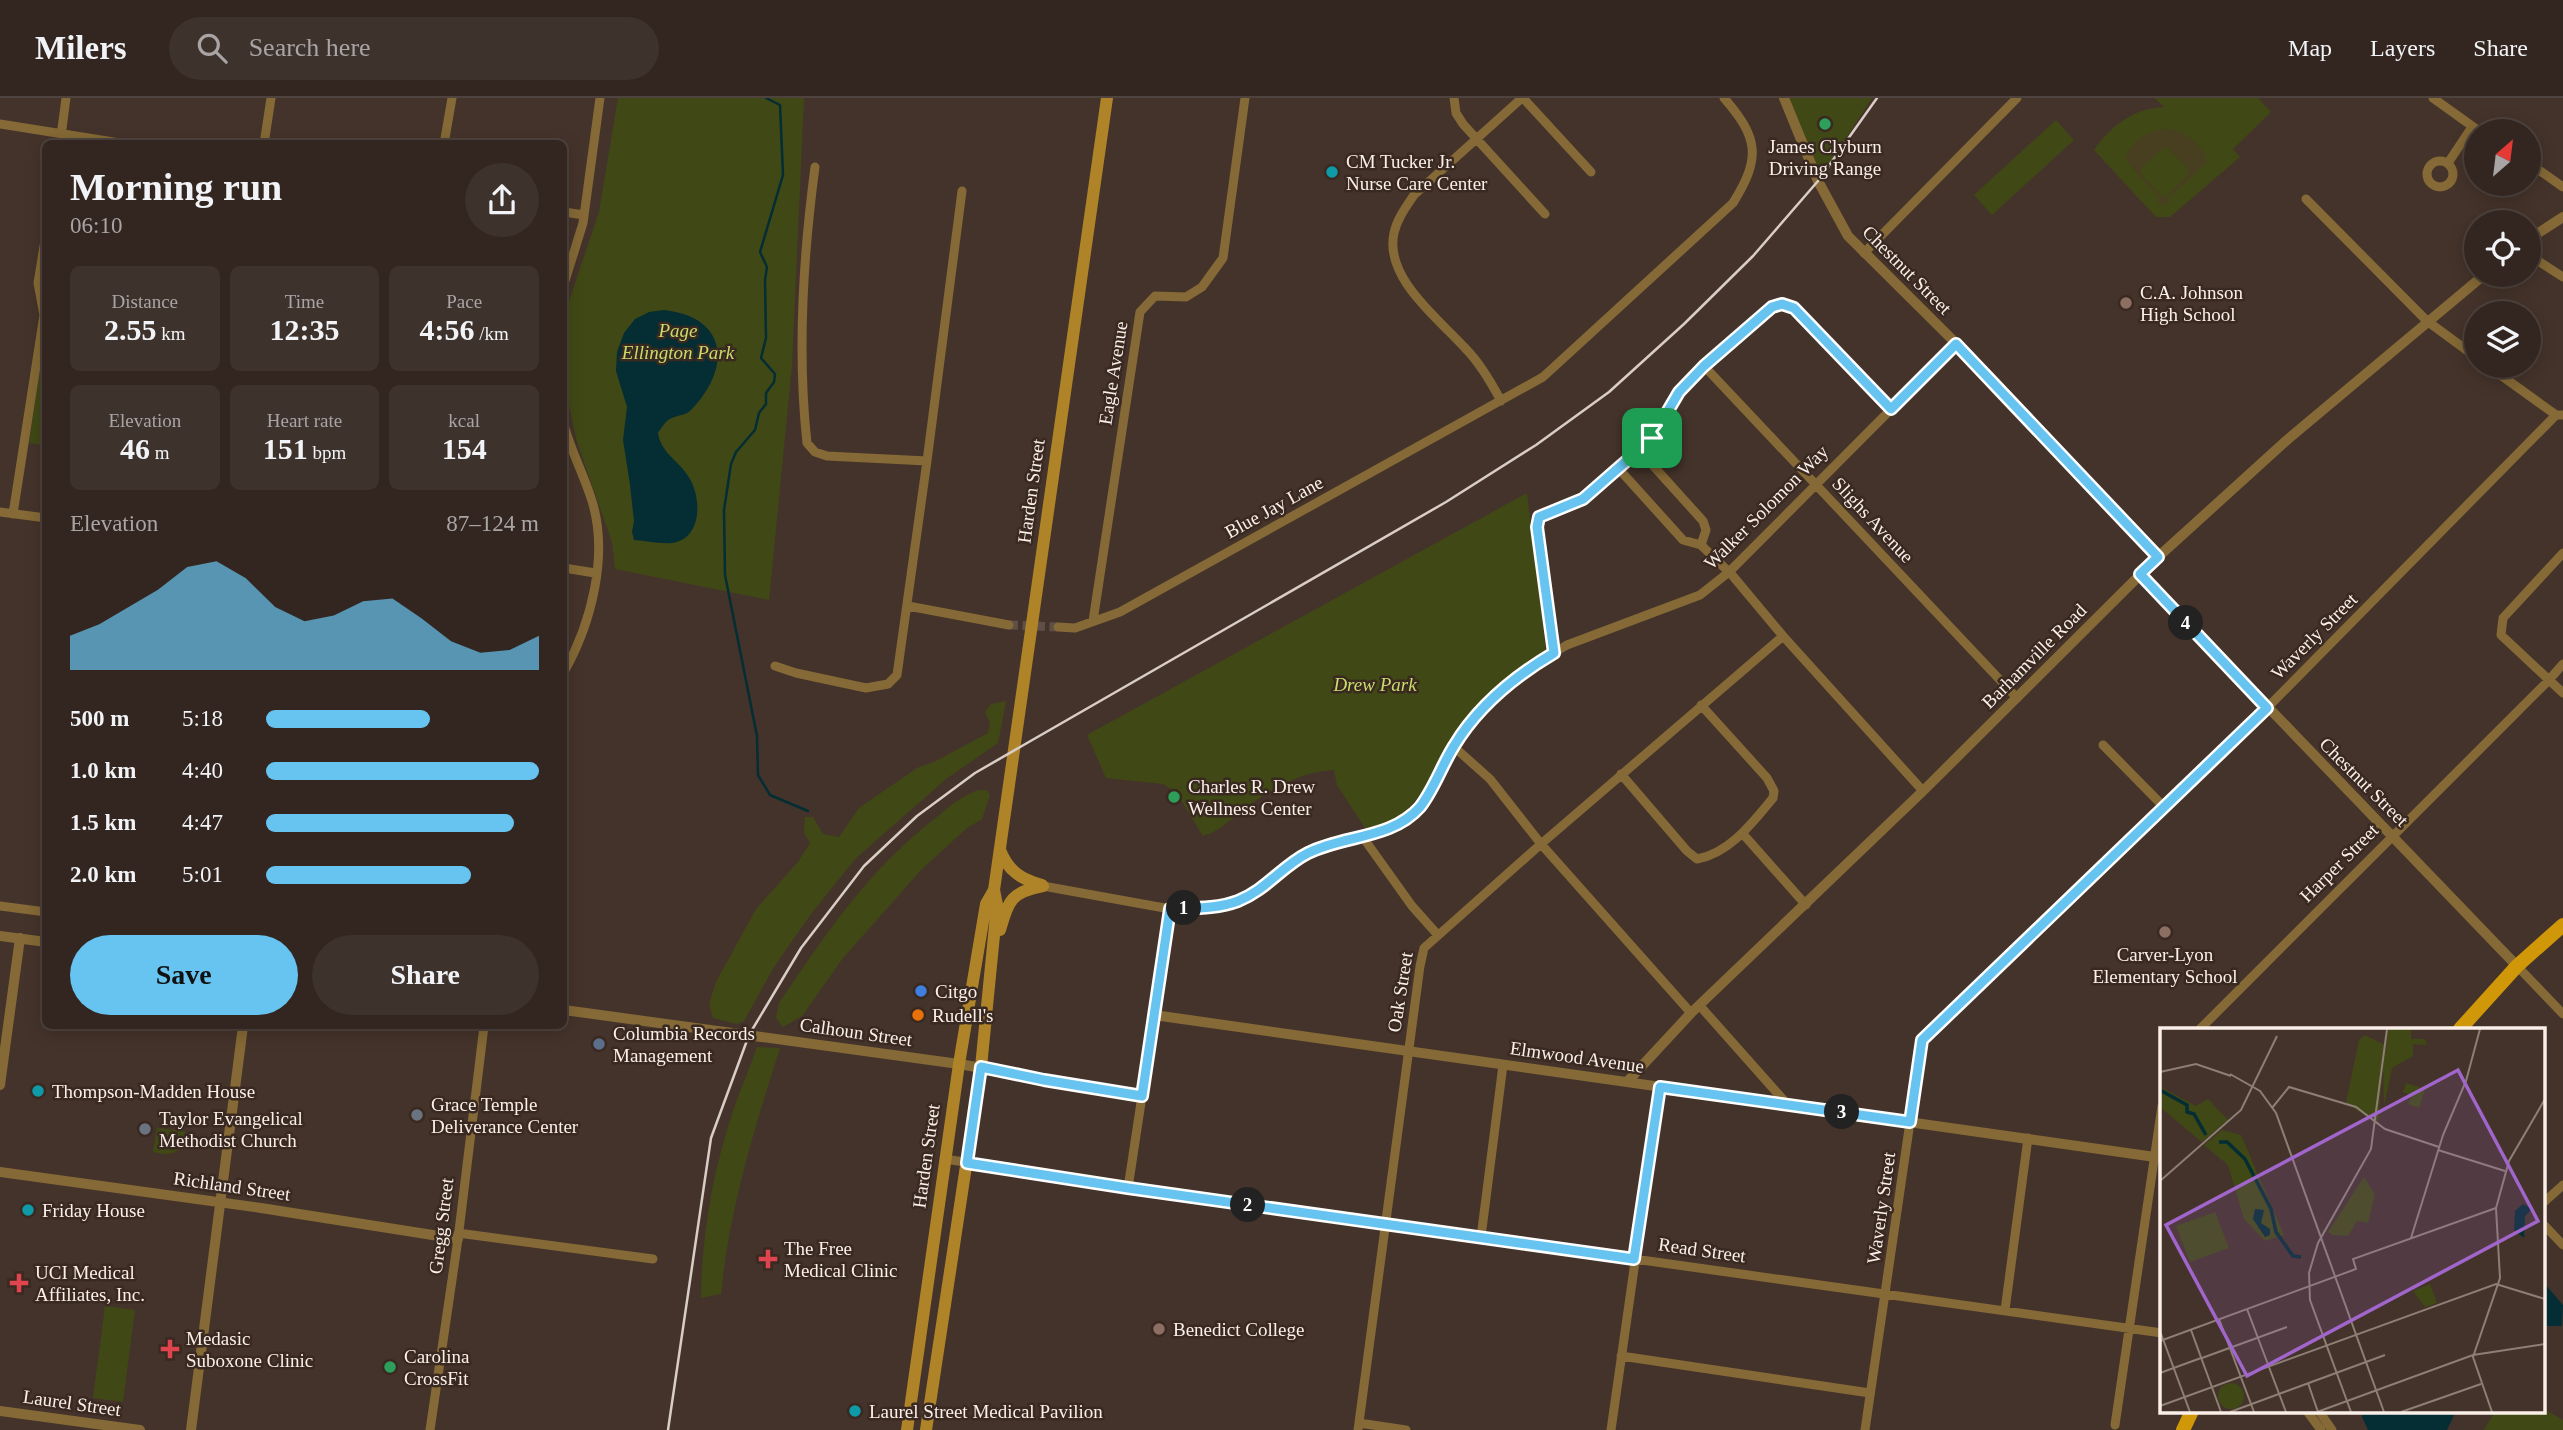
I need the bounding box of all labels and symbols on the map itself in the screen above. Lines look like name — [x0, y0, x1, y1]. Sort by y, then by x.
marker: James Clyburn Driving Range — [1817, 116, 1833, 132]
north arrow — [2464, 119, 2541, 196]
place label: James Clyburn Driving Range — [1768, 136, 1882, 179]
place label: CM Tucker Jr. Nurse Care Center — [1346, 151, 1488, 194]
marker: CM Tucker Jr. Nurse Care Center — [1324, 164, 1340, 180]
street label: Chestnut Street — [1858, 221, 1956, 319]
place label: C.A. Johnson High School — [2140, 282, 2243, 325]
marker: C.A. Johnson High School — [2118, 295, 2134, 311]
park label: Page Ellington Park — [621, 320, 735, 363]
street label: Eagle Avenue — [1094, 320, 1132, 426]
pin — [1622, 408, 1682, 468]
street label: Harden Street — [1013, 437, 1049, 544]
street label: Walker Solomon Way — [1700, 440, 1833, 573]
street label: Blue Jay Lane — [1221, 471, 1327, 543]
street label: Slighs Avenue — [1828, 473, 1918, 567]
street label: Waverly Street — [2267, 588, 2362, 683]
street label: Barhamville Road — [1978, 599, 2091, 712]
pin: 4 — [2168, 606, 2204, 640]
park label: Drew Park — [1332, 674, 1417, 695]
street label: Chestnut Street — [2315, 733, 2413, 831]
place label: Charles R. Drew Wellness Center — [1188, 776, 1315, 819]
marker: Charles R. Drew Wellness Center — [1166, 789, 1182, 805]
street label: Harper Street — [2296, 819, 2383, 906]
pin: 1 — [1166, 890, 1202, 926]
marker: Carver-Lyon Elementary School — [2157, 924, 2173, 940]
place label: Carver-Lyon Elementary School — [2092, 944, 2238, 987]
street label: Oak Street — [1383, 950, 1417, 1034]
place label: Citgo — [935, 981, 977, 1002]
marker: Citgo — [913, 983, 929, 999]
place label: Rudell's — [932, 1005, 993, 1026]
marker: Rudell's — [910, 1007, 926, 1023]
street label: Calhoun Street — [798, 1014, 914, 1050]
place label: Columbia Records Management — [613, 1023, 755, 1066]
inset map — [2160, 1028, 2546, 1412]
marker: Columbia Records Management — [591, 1036, 607, 1052]
street label: Elmwood Avenue — [1509, 1037, 1645, 1077]
place label: Thompson-Madden House — [52, 1081, 255, 1102]
marker: Thompson-Madden House — [30, 1083, 46, 1099]
place label: Grace Temple Deliverance Center — [431, 1094, 579, 1137]
pin: 3 — [1825, 1094, 1860, 1130]
street label: Harden Street — [908, 1102, 944, 1209]
marker: Grace Temple Deliverance Center — [409, 1107, 425, 1123]
place label: Taylor Evangelical Methodist Church — [159, 1108, 303, 1151]
marker: Taylor Evangelical Methodist Church — [137, 1121, 153, 1137]
street label: Waverly Street — [1863, 1150, 1899, 1265]
street label: Richland Street — [172, 1167, 292, 1205]
street label: Gregg Street — [425, 1176, 457, 1275]
pin: 2 — [1230, 1188, 1266, 1222]
place label: Friday House — [42, 1200, 145, 1221]
marker: Friday House — [20, 1202, 36, 1218]
street label: Read Street — [1657, 1233, 1748, 1267]
place label: The Free Medical Clinic — [784, 1238, 897, 1281]
marker: The Free Medical Clinic — [758, 1249, 778, 1269]
place label: UCI Medical Affiliates, Inc. — [35, 1262, 145, 1305]
marker: UCI Medical Affiliates, Inc. — [9, 1273, 29, 1293]
place label: Benedict College — [1173, 1319, 1304, 1340]
marker: Benedict College — [1151, 1321, 1167, 1337]
place label: Medasic Suboxone Clinic — [186, 1328, 313, 1371]
marker: Medasic Suboxone Clinic — [160, 1339, 180, 1359]
place label: Carolina CrossFit — [404, 1346, 470, 1389]
marker: Carolina CrossFit — [382, 1359, 398, 1375]
street label: Laurel Street — [22, 1386, 123, 1420]
place label: Laurel Street Medical Pavilion — [869, 1401, 1103, 1422]
marker: Laurel Street Medical Pavilion — [847, 1403, 863, 1419]

